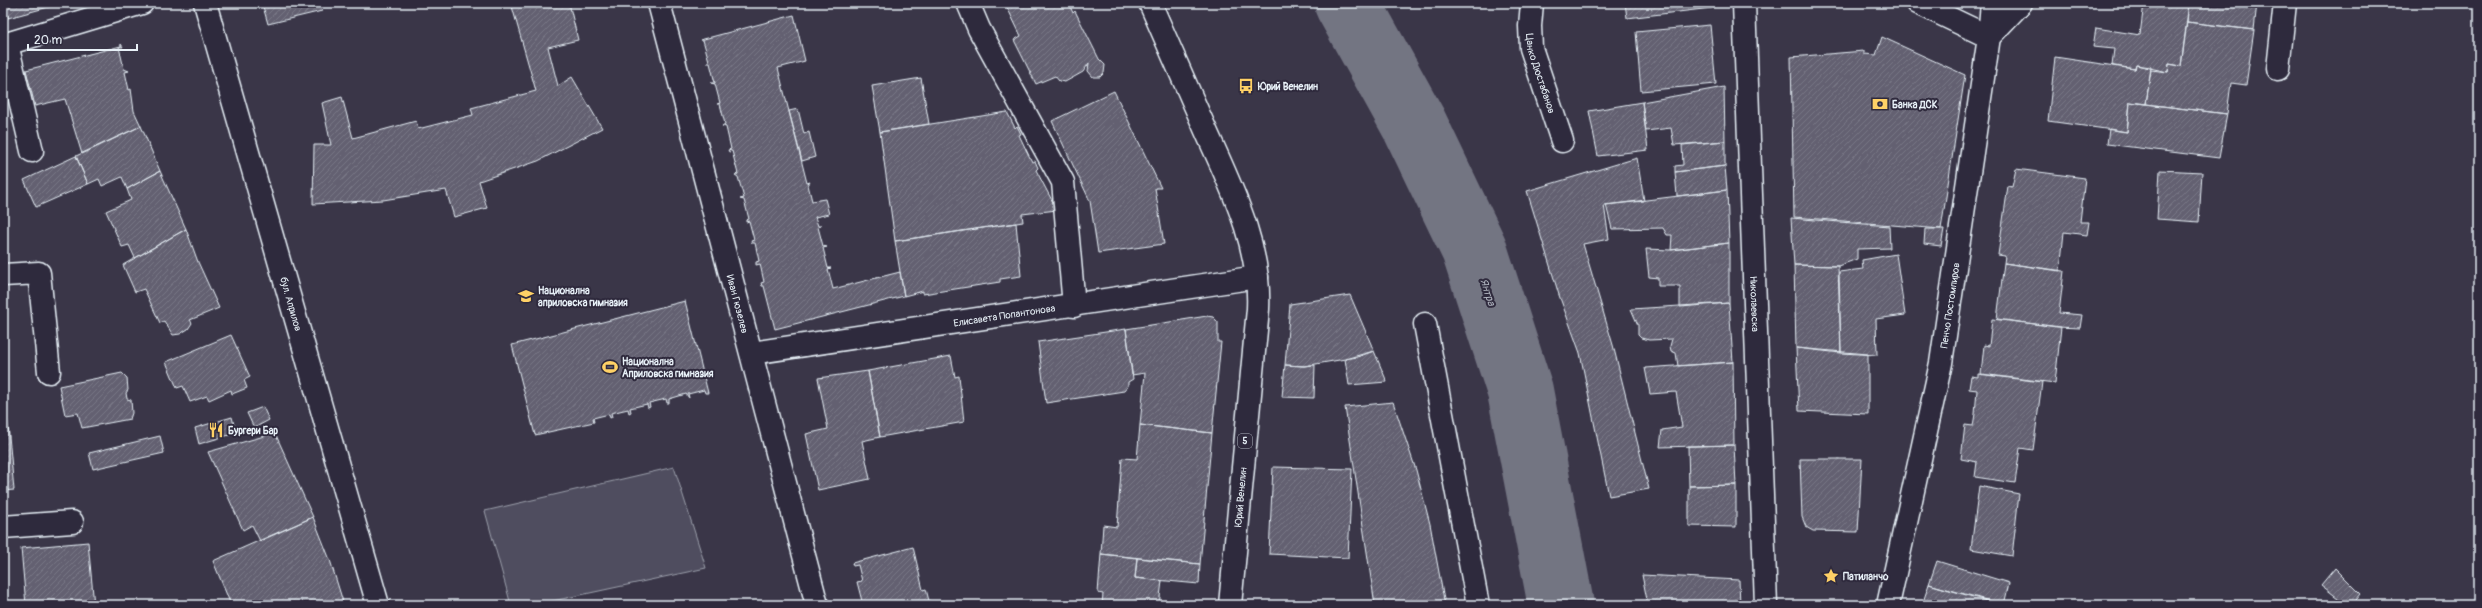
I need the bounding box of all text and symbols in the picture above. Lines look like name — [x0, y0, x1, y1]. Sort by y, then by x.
scale bar — [28, 26, 137, 52]
text: 20 m — [34, 33, 63, 48]
street label: Цанко Дюстабанов — [1523, 33, 1557, 115]
bus stop icon: Юрий Венелин — [1237, 77, 1255, 95]
place label: Юрий Венелин — [1257, 81, 1318, 93]
bank icon: Банка ДСК — [1871, 95, 1889, 113]
place label: Банка ДСК — [1892, 99, 1938, 111]
street label: Пенчо Постомпиров — [1938, 262, 1963, 349]
street label: Иван Гюзелев — [724, 273, 750, 335]
street label: бул. Априлов — [277, 276, 304, 333]
street label: Николаевска — [1747, 276, 1761, 332]
water label: Янтра — [1477, 277, 1498, 308]
place label: Национална априловска гимназия — [538, 285, 628, 309]
school or university icon: Национална априловска гимназия — [517, 287, 535, 305]
street label: Елисавета Попантонова — [953, 302, 1056, 330]
place label: Национална Априловска гимназия — [622, 356, 714, 380]
sports icon: Национална Априловска гимназия — [601, 358, 619, 376]
restaurant icon: Бургери Бар — [207, 421, 225, 439]
place label: Бургери Бар — [228, 425, 278, 437]
road number: 5 — [1238, 434, 1252, 448]
street label: Юрий Венелин — [1232, 467, 1250, 527]
place icon: Патиланчо — [1822, 567, 1840, 585]
place label: Патиланчо — [1843, 571, 1889, 583]

